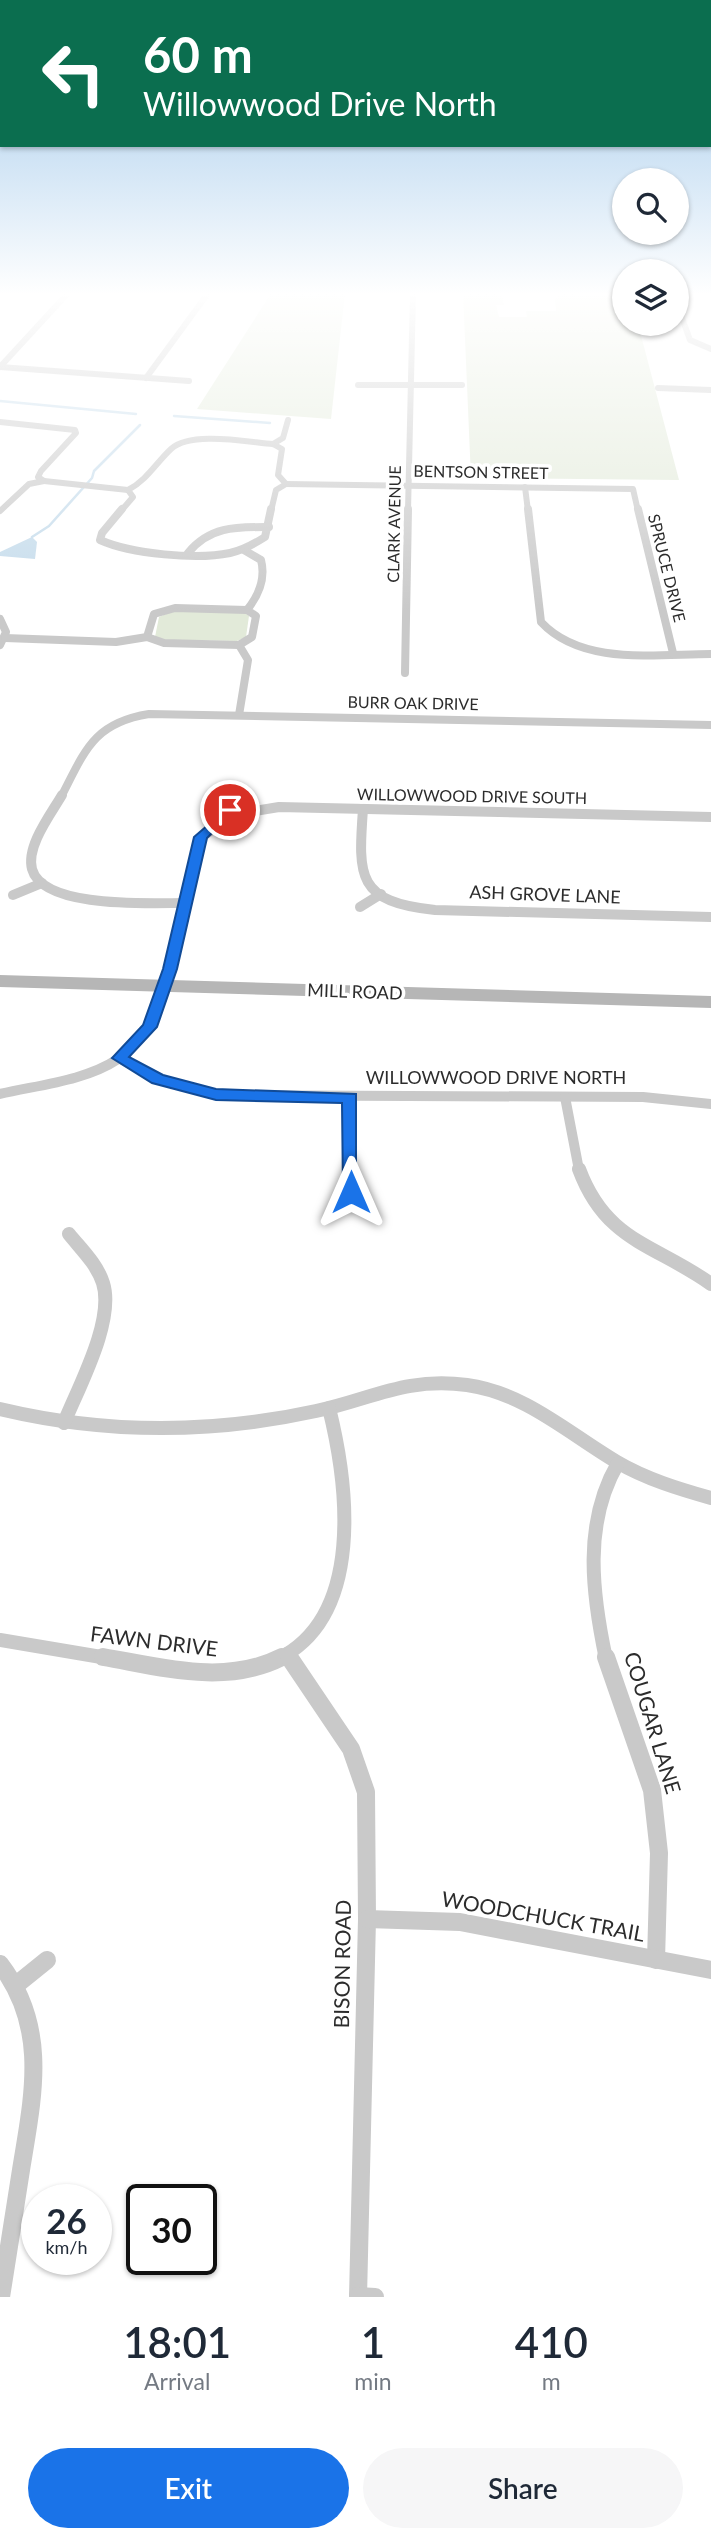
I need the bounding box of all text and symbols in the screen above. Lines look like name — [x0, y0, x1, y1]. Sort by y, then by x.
text: 60 m — [143, 25, 253, 83]
icon: left — [28, 28, 119, 119]
text: Willowwood Drive North — [143, 84, 497, 123]
map controls — [612, 168, 689, 336]
button: search — [612, 168, 689, 245]
button: layers — [612, 259, 689, 336]
street label: BENTSON STREET — [413, 461, 549, 482]
street label: CLARK AVENUE — [383, 465, 404, 583]
street label: SPRUCE DRIVE — [645, 512, 690, 624]
street label: BURR OAK DRIVE — [347, 692, 479, 713]
pin — [200, 780, 260, 840]
street label: WILLOWWOOD DRIVE SOUTH — [357, 784, 587, 807]
icon: arrive — [211, 791, 249, 829]
street label: ASH GROVE LANE — [469, 880, 621, 908]
street label: MILL ROAD — [307, 978, 403, 1004]
street label: WILLOWWOOD DRIVE NORTH — [366, 1066, 626, 1088]
position arrow — [314, 1155, 388, 1229]
street label: FAWN DRIVE — [89, 1620, 219, 1661]
street label: COUGAR LANE — [620, 1649, 687, 1797]
street label: WOODCHUCK TRAIL — [440, 1885, 647, 1946]
street label: BISON ROAD — [328, 1899, 355, 2029]
speed limit sign: 30 — [126, 2184, 217, 2275]
text: 26 — [46, 2199, 87, 2241]
text: km/h — [45, 2236, 88, 2258]
text: 18:01 — [123, 2317, 231, 2367]
text: 1 — [361, 2317, 385, 2367]
text: 410 — [515, 2317, 588, 2367]
text: Arrival — [144, 2367, 210, 2395]
text: min — [354, 2367, 392, 2395]
text: m — [542, 2367, 561, 2395]
button: Exit — [28, 2448, 349, 2528]
button: Share — [363, 2448, 683, 2528]

